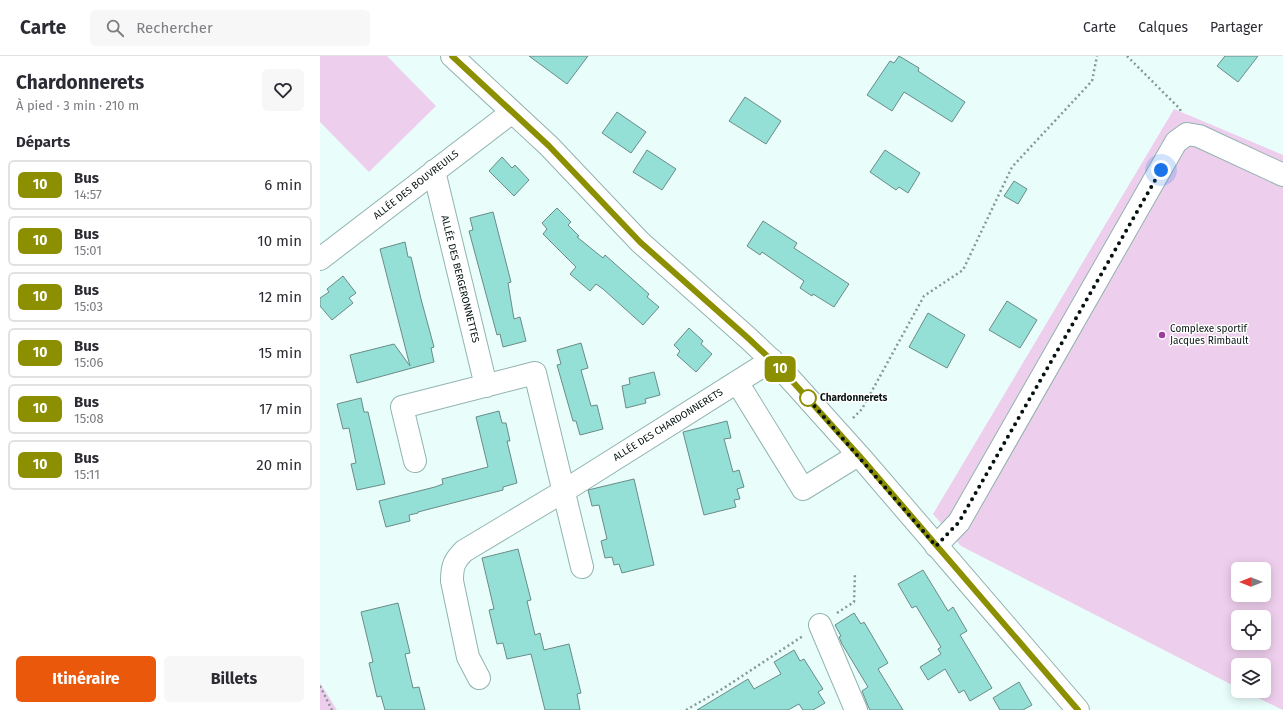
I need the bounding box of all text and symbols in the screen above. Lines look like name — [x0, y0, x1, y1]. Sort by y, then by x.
search box — [90, 10, 370, 46]
text: Carte — [20, 16, 66, 39]
icon: search — [104, 17, 126, 39]
text: Rechercher — [136, 19, 213, 37]
text: Carte — [1083, 19, 1116, 36]
text: Calques — [1138, 19, 1188, 36]
text: Partager — [1210, 19, 1263, 36]
button: heart — [262, 69, 304, 111]
text: Chardonnerets — [16, 71, 144, 94]
text: À pied · 3 min · 210 m — [16, 98, 139, 113]
text: Départs — [16, 133, 70, 151]
street label: ALLÉE DES BOUVREUILS — [370, 146, 462, 222]
your location — [1151, 160, 1171, 180]
text: Bus — [74, 169, 99, 187]
text: 10 — [33, 176, 47, 193]
text: 6 min — [264, 176, 302, 194]
text: 14:57 — [74, 187, 102, 202]
street label: ALLÉE DES BERGERONNETTES — [438, 214, 484, 344]
text: Bus — [74, 225, 99, 243]
text: 10 — [33, 232, 47, 249]
text: 10 min — [257, 232, 302, 250]
text: 15:01 — [74, 243, 102, 258]
text: Bus — [74, 281, 99, 299]
text: 10 — [33, 288, 47, 305]
text: 12 min — [258, 288, 302, 306]
text: 15:03 — [74, 299, 103, 314]
place label: Complexe sportif Jacques Rimbault — [1170, 323, 1249, 347]
marker: Complexe sportif Jacques Rimbault — [1157, 330, 1167, 340]
text: Bus — [74, 337, 99, 355]
text: 10 — [33, 344, 47, 361]
text: 15 min — [258, 344, 302, 362]
text: 15:06 — [74, 355, 103, 370]
line badge: 10 — [762, 356, 798, 382]
text: 10 — [773, 360, 787, 377]
street label: ALLÉE DES CHARDONNERETS — [610, 384, 726, 464]
marker: Chardonnerets — [799, 389, 817, 407]
place label: Chardonnerets — [820, 392, 888, 404]
text: Bus — [74, 393, 99, 411]
text: 10 — [33, 400, 47, 417]
text: 17 min — [259, 400, 302, 418]
text: 15:08 — [74, 411, 104, 426]
text: Bus — [74, 449, 99, 467]
text: 10 — [33, 456, 47, 473]
text: 20 min — [256, 456, 302, 474]
text: 15:11 — [74, 467, 100, 482]
north arrow — [1231, 562, 1271, 602]
map controls — [1231, 562, 1271, 698]
button: locate — [1231, 610, 1271, 650]
button: Itinéraire — [16, 656, 156, 702]
button: Billets — [164, 656, 304, 702]
button: layers — [1231, 658, 1271, 698]

